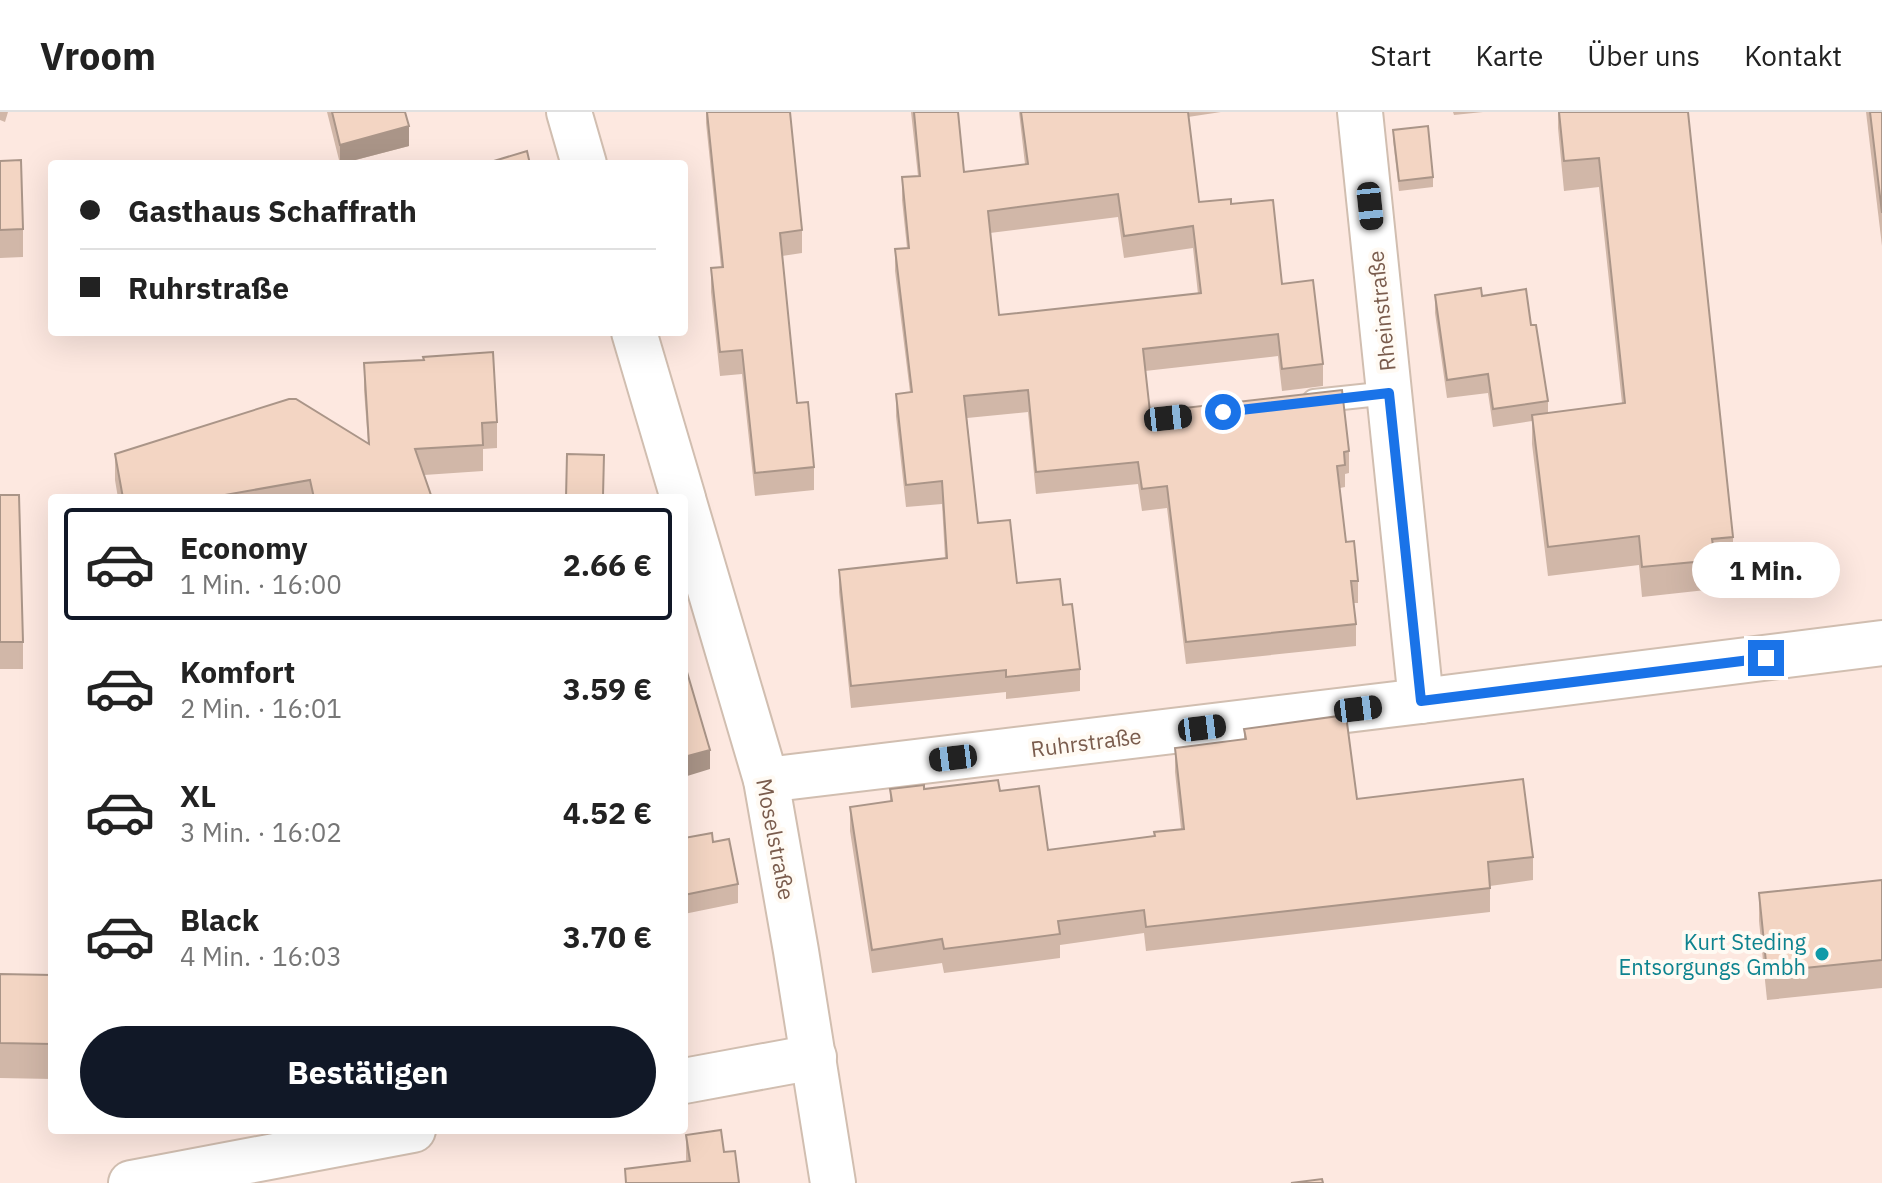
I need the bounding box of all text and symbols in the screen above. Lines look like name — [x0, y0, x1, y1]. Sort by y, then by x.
text: Vroom — [40, 31, 156, 80]
text: Start — [1370, 37, 1432, 74]
text: Karte — [1476, 37, 1543, 74]
text: Über uns — [1587, 37, 1700, 74]
text: Kontakt — [1744, 37, 1842, 74]
car — [1356, 181, 1384, 231]
text: Gasthaus Schaffrath — [128, 191, 417, 230]
street label: Rheinstraße — [1360, 249, 1402, 373]
text: Ruhrstraße — [128, 268, 289, 307]
route start — [1205, 394, 1241, 430]
car — [1143, 404, 1193, 432]
icon: car — [84, 528, 156, 600]
text: Economy — [180, 528, 308, 567]
callout: 1 Min. — [1692, 542, 1840, 598]
text: 2.66 € — [563, 545, 652, 584]
text: 1 Min. — [1729, 553, 1803, 587]
text: 1 Min. · 16:00 — [180, 567, 342, 601]
route end — [1748, 640, 1784, 676]
icon: car — [84, 652, 156, 724]
text: Komfort — [180, 652, 295, 691]
text: 3.59 € — [563, 669, 652, 708]
text: 2 Min. · 16:01 — [180, 691, 342, 725]
car — [1333, 694, 1383, 724]
car — [1177, 713, 1227, 743]
street label: Ruhrstraße — [1029, 721, 1143, 763]
car — [928, 743, 978, 773]
icon: car — [84, 776, 156, 848]
text: XL — [180, 776, 216, 815]
street label: Moselstraße — [750, 776, 802, 902]
text: 4.52 € — [563, 793, 652, 832]
text: 3 Min. · 16:02 — [180, 815, 342, 849]
icon: car — [84, 900, 156, 972]
text: Black — [180, 900, 259, 939]
text: 3.70 € — [563, 917, 652, 956]
place label: Kurt Steding Entsorgungs Gmbh — [1619, 927, 1806, 981]
text: 4 Min. · 16:03 — [180, 939, 342, 973]
marker: Kurt Steding Entsorgungs Gmbh — [1813, 945, 1831, 963]
button: Bestätigen — [80, 1026, 656, 1118]

